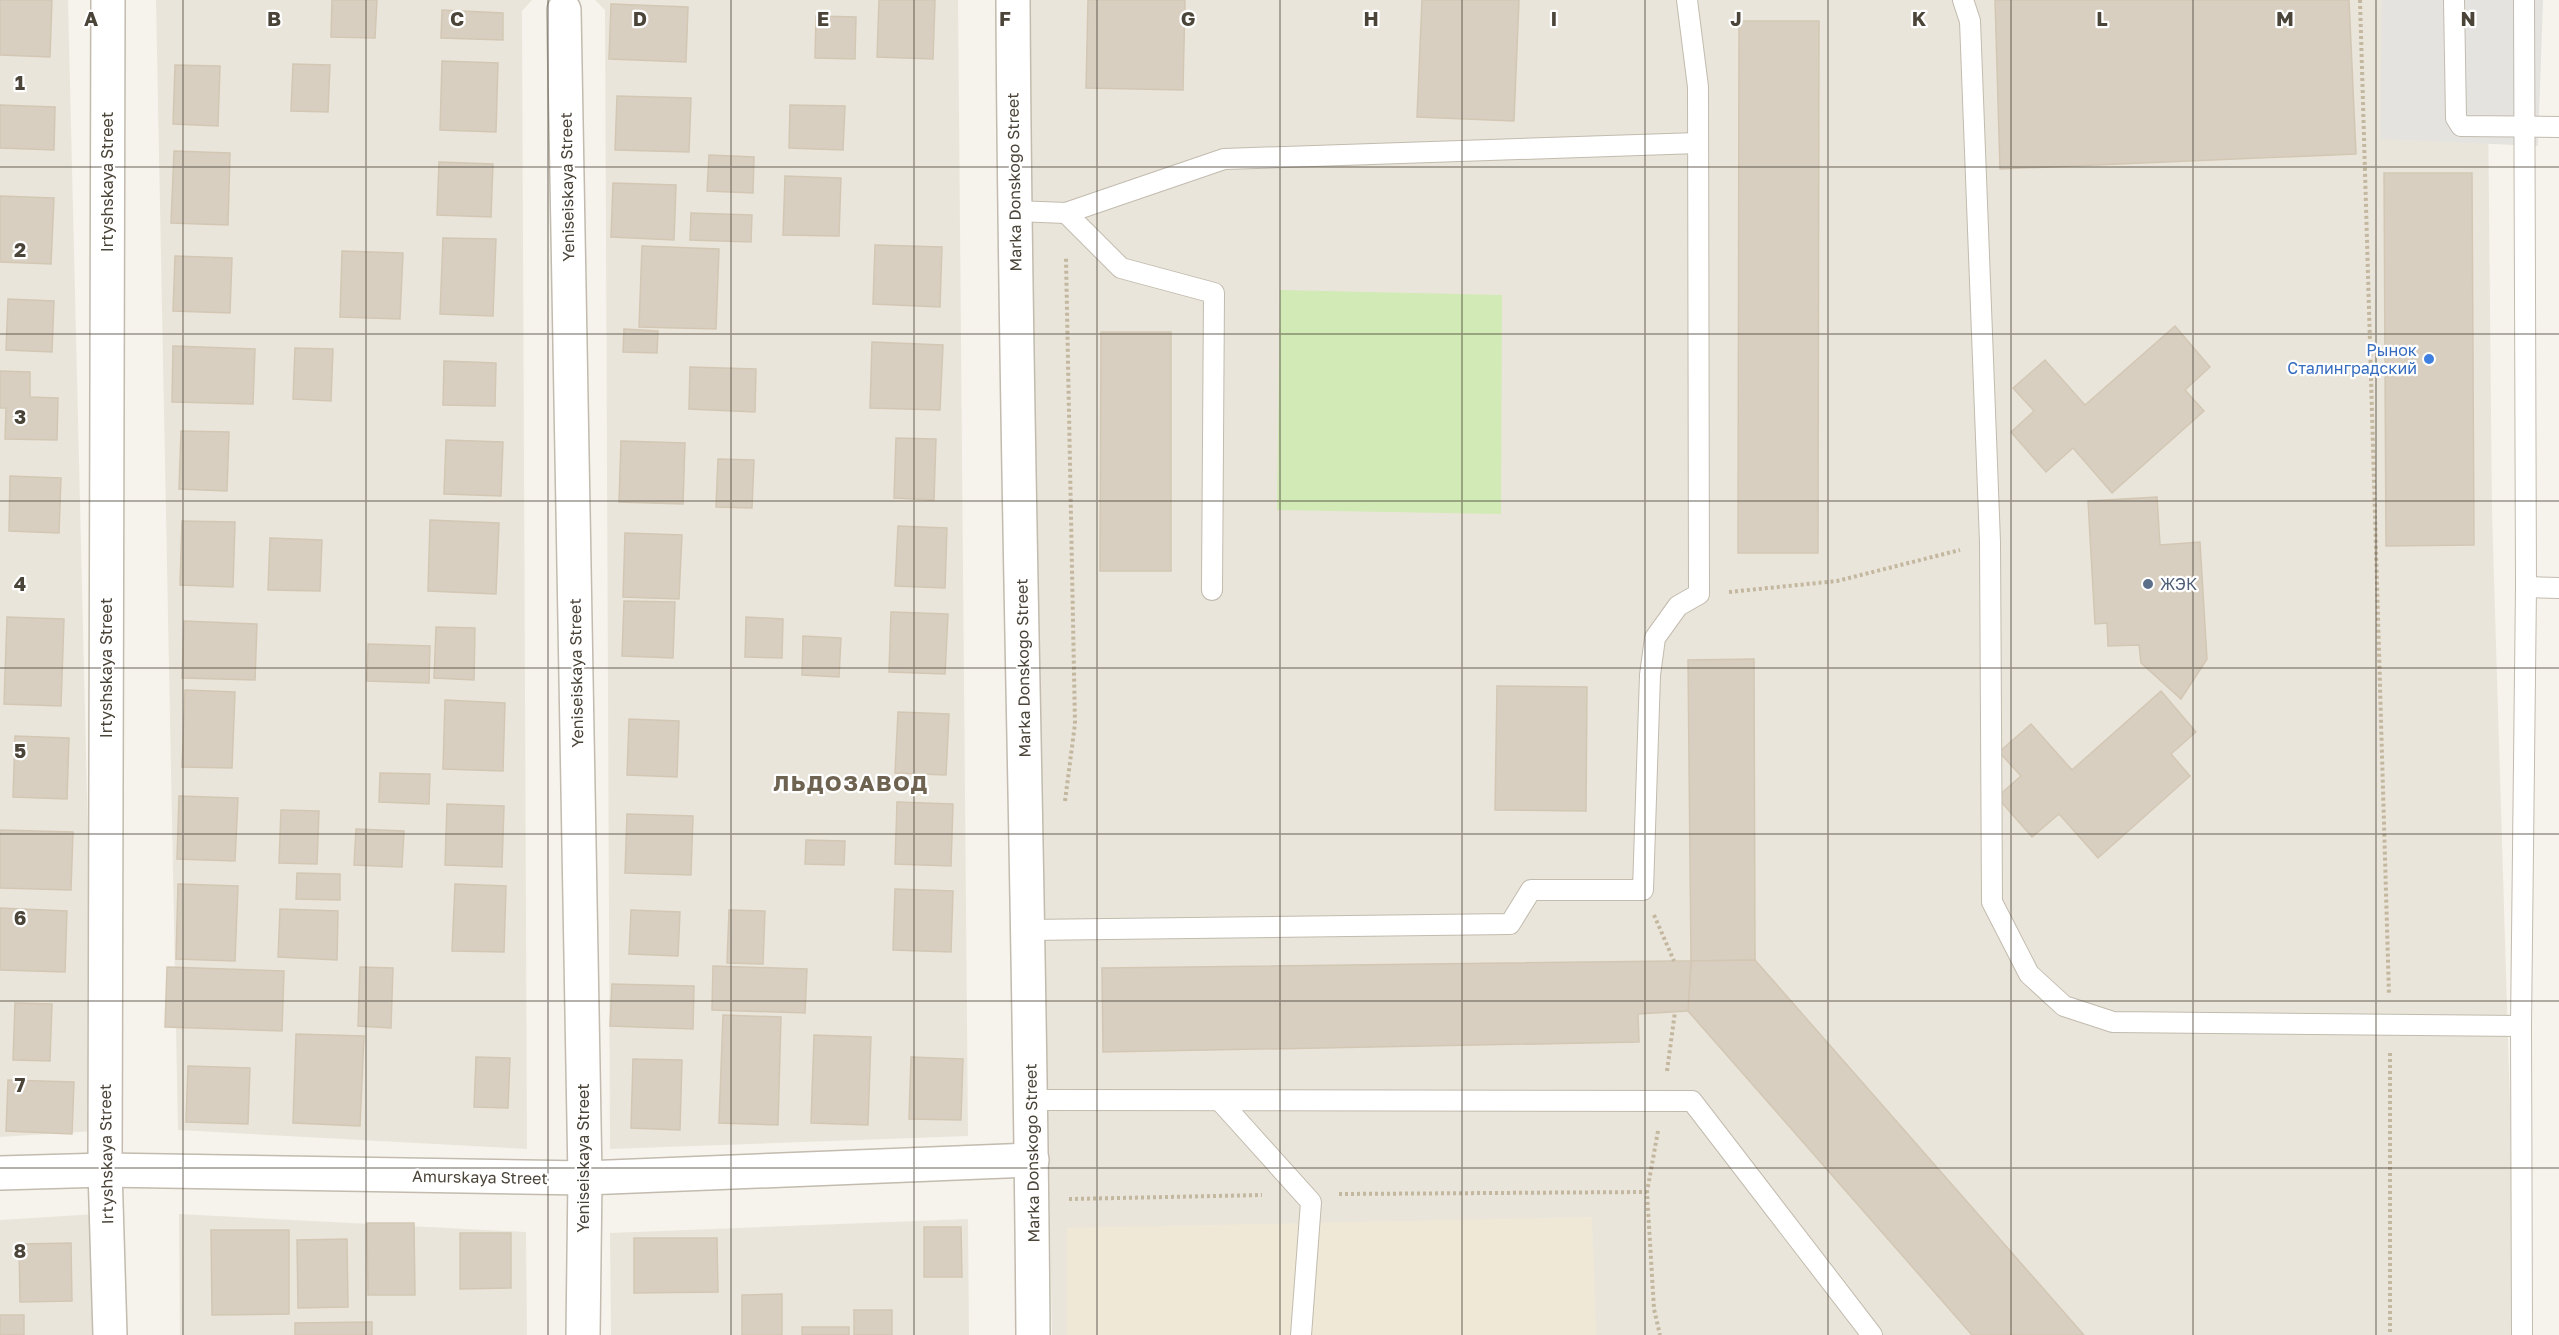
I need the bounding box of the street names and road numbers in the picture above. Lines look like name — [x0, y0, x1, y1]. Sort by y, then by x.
street label: Marka Donskogo Street — [1002, 92, 1026, 272]
street label: Irtyshskaya Street — [97, 112, 117, 252]
street label: Yeniseiskaya Street — [556, 112, 578, 262]
street label: Marka Donskogo Street — [1011, 578, 1035, 758]
street label: Irtyshskaya Street — [96, 598, 116, 738]
street label: Yeniseiskaya Street — [565, 598, 587, 748]
street label: Marka Donskogo Street — [1020, 1063, 1044, 1243]
street label: Yeniseiskaya Street — [573, 1083, 593, 1233]
street label: Irtyshskaya Street — [95, 1084, 117, 1224]
street label: Amurskaya Street — [412, 1166, 548, 1188]

